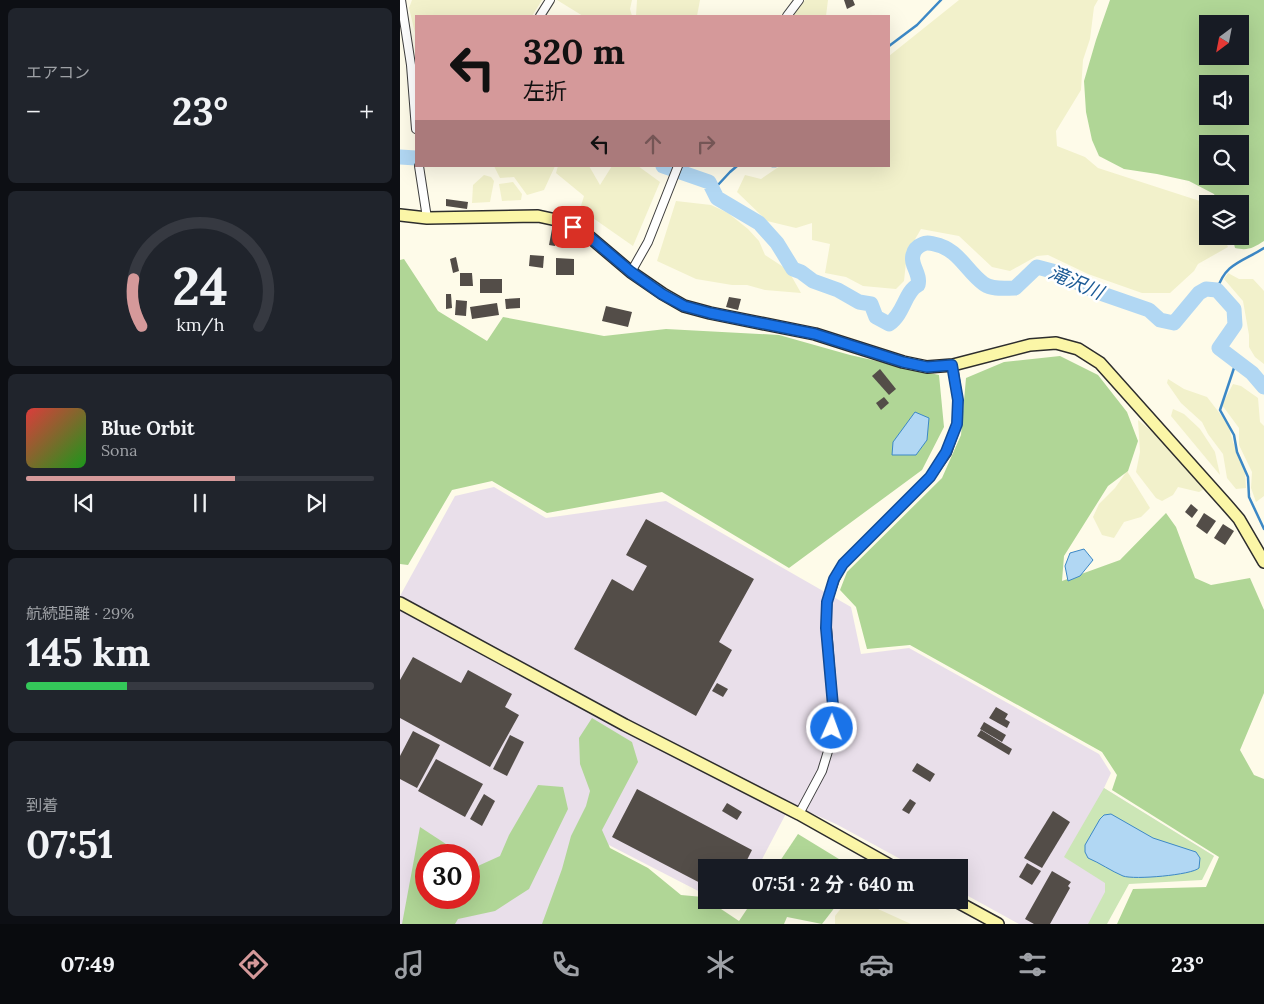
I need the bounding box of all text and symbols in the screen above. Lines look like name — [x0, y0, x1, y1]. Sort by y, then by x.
north arrow — [1199, 15, 1249, 65]
map controls — [1199, 15, 1249, 245]
text: 320 m — [523, 29, 625, 74]
icon: left — [440, 35, 505, 100]
text: エアコン — [26, 62, 90, 82]
button: sound — [1199, 75, 1249, 125]
text: 左折 — [523, 77, 567, 105]
text: 23° — [172, 87, 228, 135]
text: − — [26, 94, 41, 130]
text: + — [359, 94, 374, 130]
icon: left — [586, 130, 614, 158]
icon: ahead — [639, 130, 667, 158]
icon: right — [692, 130, 720, 158]
button: search — [1199, 135, 1249, 185]
button: layers — [1199, 195, 1249, 245]
pin — [552, 206, 594, 248]
icon: arrive — [559, 213, 587, 241]
text: 24 — [172, 253, 228, 319]
water label: 滝沢川 — [1045, 260, 1109, 305]
text: km/h — [176, 313, 224, 336]
text: Blue Orbit — [101, 416, 195, 440]
text: Sona — [101, 440, 137, 460]
icon: previous — [70, 489, 98, 517]
icon: pause — [186, 489, 214, 517]
icon: next — [302, 489, 330, 517]
text: 航続距離 · 29% — [26, 603, 134, 623]
text: 145 km — [26, 628, 150, 676]
position arrow — [805, 701, 857, 753]
text: 到着 — [26, 795, 58, 815]
text: 07:51 — [26, 820, 113, 868]
speed limit sign: 30 — [415, 844, 480, 909]
text: 07:51 · 2 分 · 640 m — [752, 872, 914, 896]
icon: directions — [236, 947, 271, 982]
icon: music — [392, 947, 427, 982]
icon: phone — [548, 947, 583, 982]
icon: climate — [703, 947, 738, 982]
icon: car — [859, 947, 894, 982]
icon: filters — [1015, 947, 1050, 982]
text: 07:49 — [60, 950, 115, 978]
text: 23° — [1171, 950, 1204, 978]

